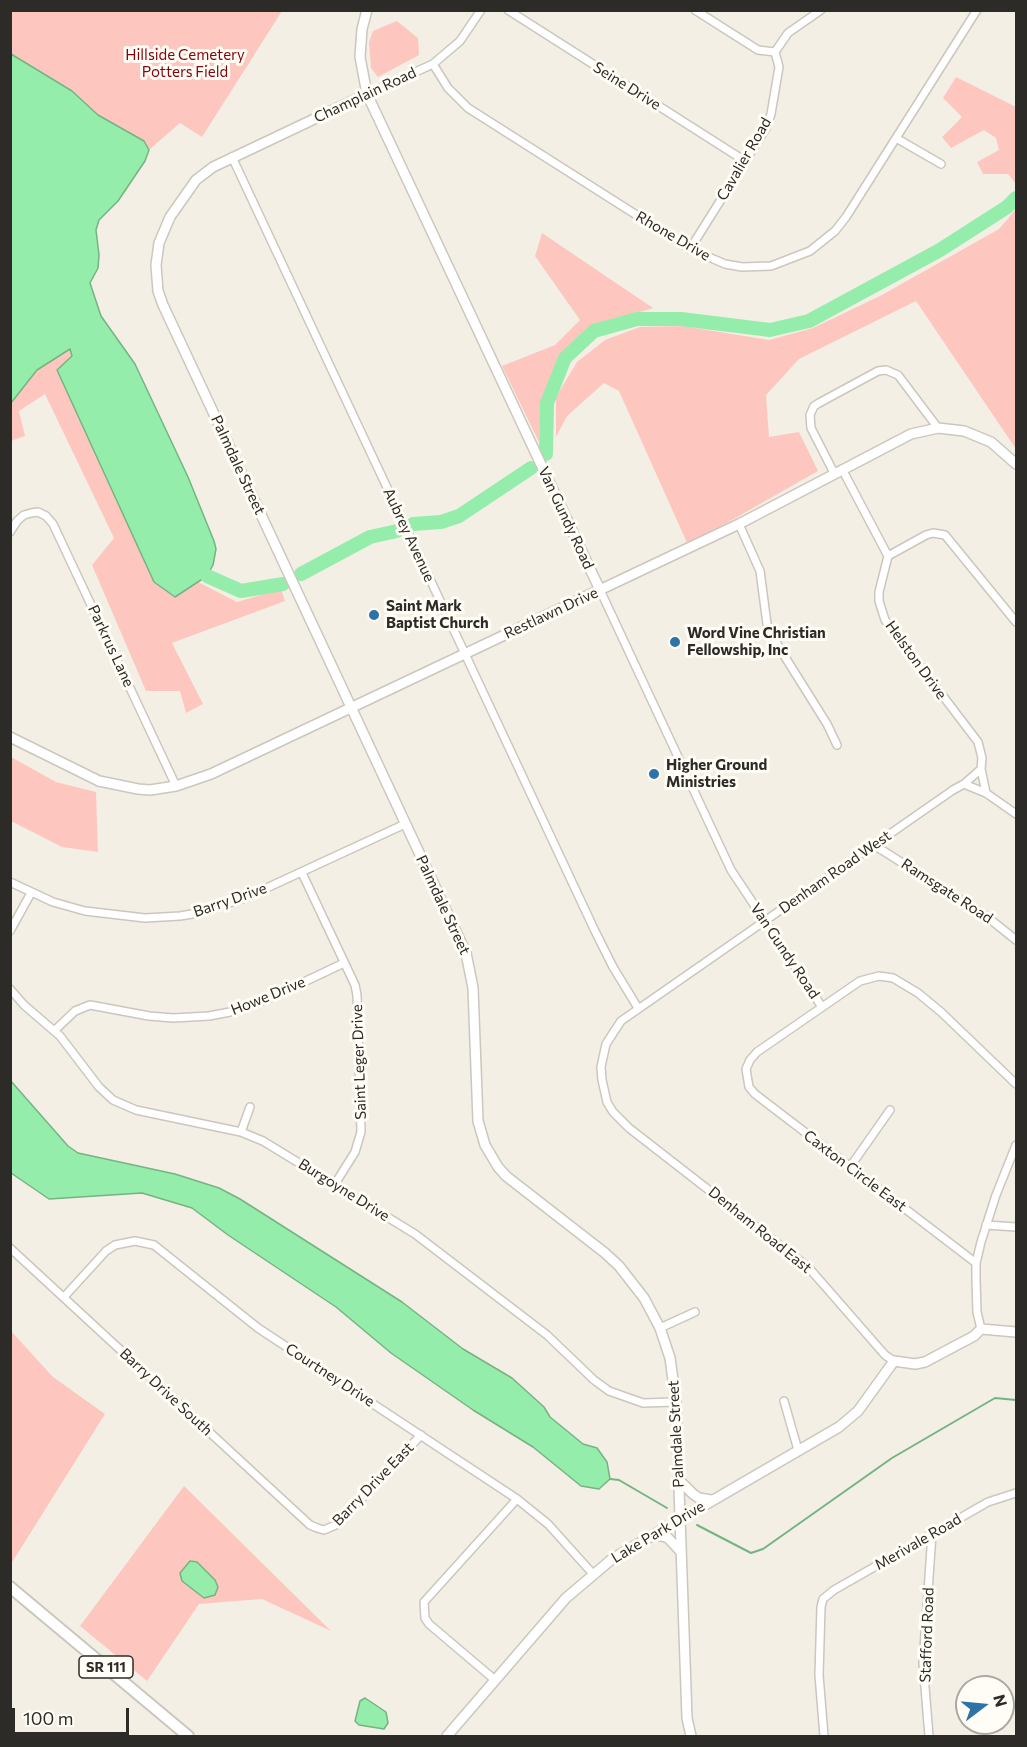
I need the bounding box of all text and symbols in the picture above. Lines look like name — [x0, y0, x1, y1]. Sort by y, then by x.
park label: Hillside Cemetery Potters Field — [125, 46, 245, 81]
street label: Seine Drive — [590, 58, 664, 114]
street label: Champlain Road — [311, 63, 419, 127]
street label: Cavalier Road — [713, 114, 775, 204]
street label: Rhone Drive — [632, 207, 714, 265]
street label: Palmdale Street — [207, 412, 269, 518]
street label: Van Gundy Road — [534, 464, 598, 572]
street label: Aubrey Avenue — [379, 485, 439, 585]
street label: Restlawn Drive — [501, 583, 601, 643]
place label: Saint Mark Baptist Church — [386, 597, 489, 632]
street label: Parkrus Lane — [84, 602, 138, 690]
marker: Saint Mark Baptist Church — [367, 608, 381, 622]
street label: Helston Drive — [882, 617, 950, 703]
place label: Word Vine Christian Fellowship, Inc — [687, 624, 826, 659]
marker: Word Vine Christian Fellowship, Inc — [668, 635, 682, 649]
place label: Higher Ground Ministries — [666, 756, 767, 791]
marker: Higher Ground Ministries — [647, 767, 661, 781]
street label: Denham Road West — [775, 826, 895, 918]
street label: Palmdale Street — [412, 852, 474, 958]
street label: Ramsgate Road — [898, 855, 996, 927]
street label: Barry Drive — [191, 879, 269, 921]
street label: Van Gundy Road — [746, 900, 824, 1002]
street label: Howe Drive — [228, 973, 308, 1019]
street label: Saint Leger Drive — [348, 1004, 370, 1120]
street label: Caxton Circle East — [800, 1126, 910, 1216]
street label: Burgoyne Drive — [295, 1155, 393, 1225]
street label: Denham Road East — [705, 1183, 815, 1277]
street label: Courtney Drive — [282, 1339, 378, 1411]
street label: Barry Drive South — [116, 1344, 216, 1440]
street label: Palmdale Street — [664, 1380, 688, 1488]
street label: Barry Drive East — [329, 1439, 417, 1529]
street label: Lake Park Drive — [608, 1497, 708, 1567]
street label: Merivale Road — [871, 1510, 965, 1574]
street label: Stafford Road — [916, 1587, 938, 1683]
road number: SR 111 — [79, 1656, 133, 1678]
north arrow — [955, 1675, 1015, 1735]
text: N — [990, 1692, 1012, 1709]
scale bar — [15, 1696, 132, 1734]
text: 100 m — [23, 1707, 73, 1729]

